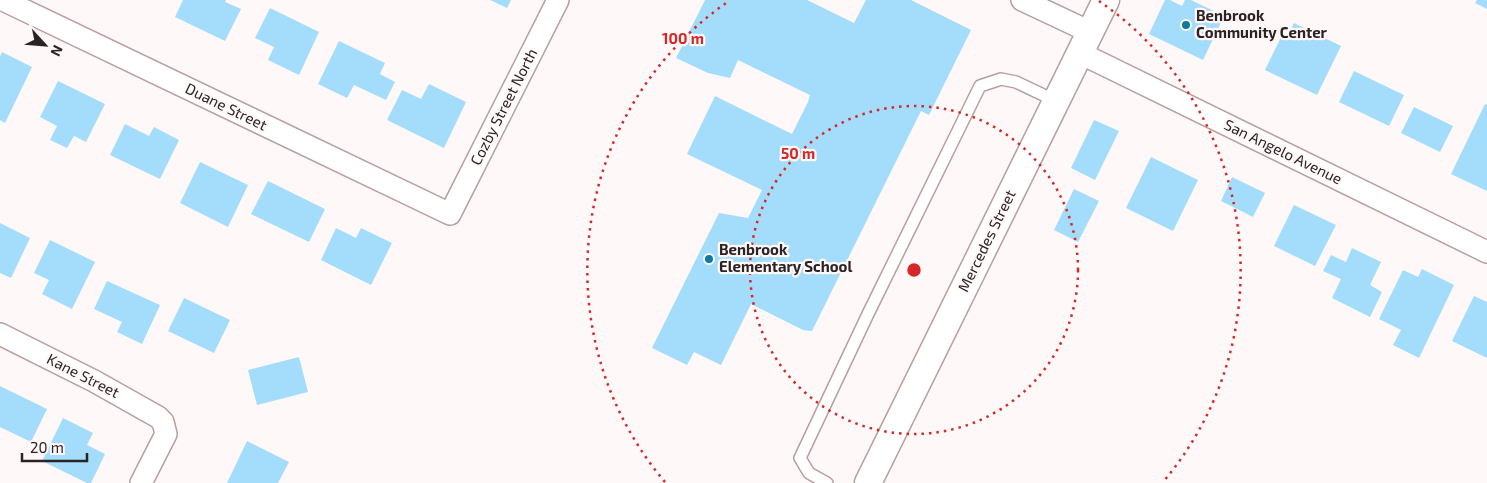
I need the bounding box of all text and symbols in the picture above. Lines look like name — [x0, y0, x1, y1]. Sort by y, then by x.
place label: Benbrook Community Center — [1196, 6, 1328, 42]
marker: Benbrook Community Center — [1180, 19, 1192, 31]
north arrow — [20, 20, 70, 70]
text: 100 m — [662, 29, 704, 47]
text: N — [47, 43, 67, 59]
street label: Cozby Street North — [466, 45, 540, 168]
street label: Duane Street — [183, 79, 270, 134]
street label: San Angelo Avenue — [1222, 115, 1345, 187]
text: 50 m — [781, 144, 815, 162]
street label: Mercedes Street — [954, 186, 1019, 295]
place label: Benbrook Elementary School — [719, 240, 852, 276]
marker: Benbrook Elementary School — [703, 253, 715, 265]
centre of rings — [905, 261, 923, 279]
street label: Kane Street — [44, 349, 123, 401]
scale bar — [22, 430, 88, 462]
text: 20 m — [30, 438, 64, 456]

